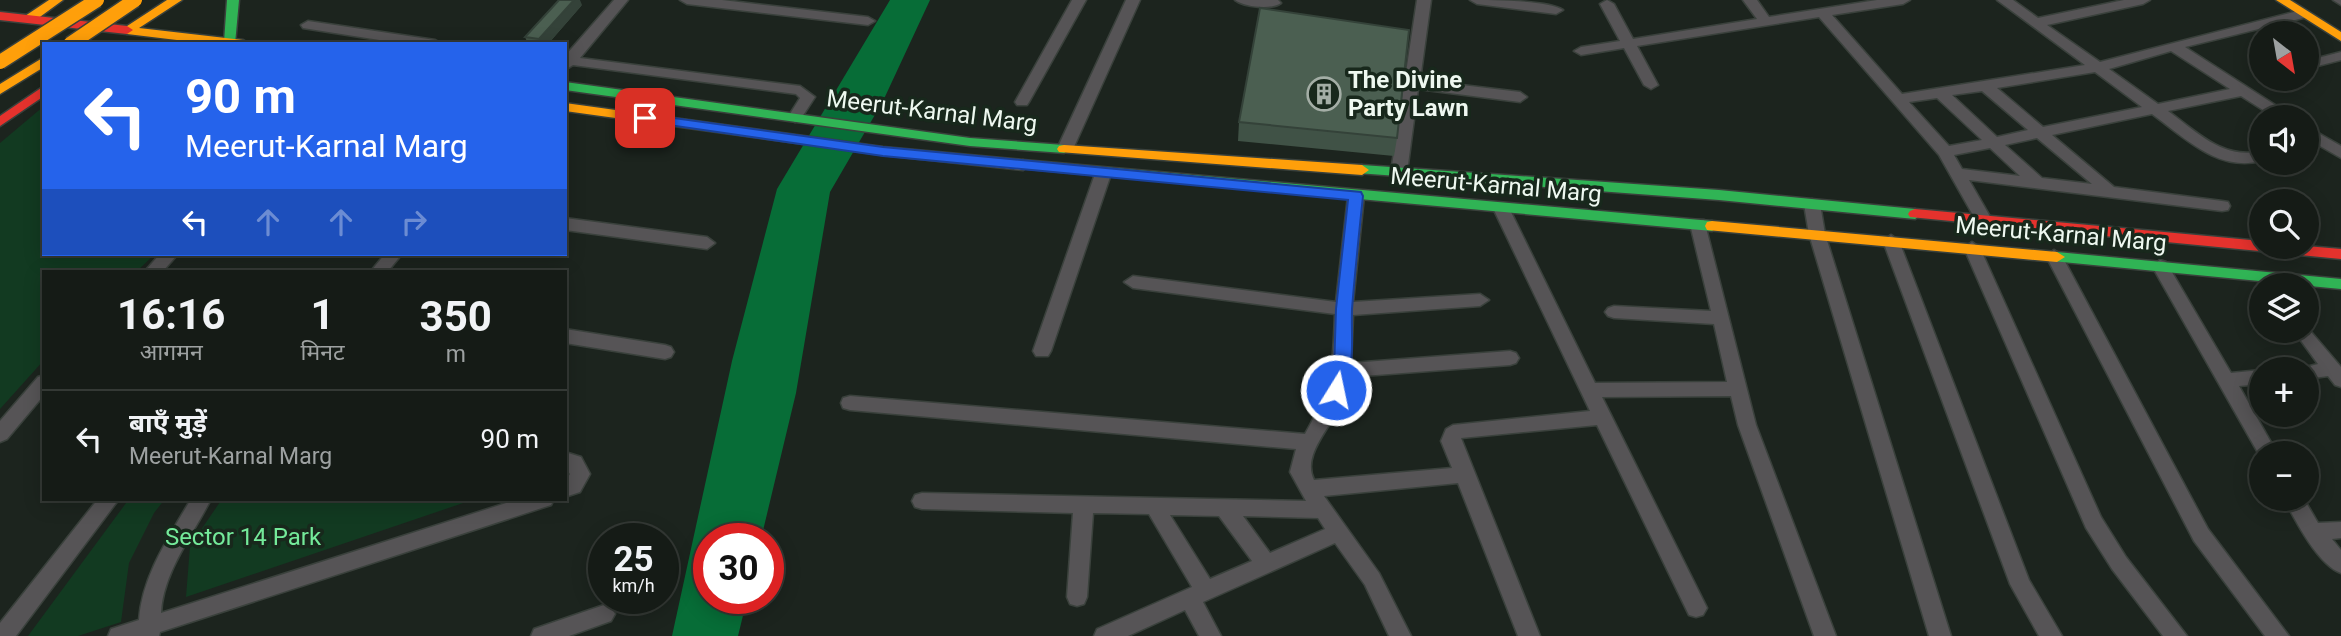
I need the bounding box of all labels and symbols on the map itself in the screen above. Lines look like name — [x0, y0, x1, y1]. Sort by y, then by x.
north arrow — [2249, 21, 2319, 91]
place label: The Divine Party Lawn — [1348, 66, 1469, 122]
building icon: The Divine Party Lawn — [1305, 75, 1343, 113]
street label: Meerut-Karnal Marg — [825, 84, 1039, 138]
pin — [615, 88, 675, 148]
street label: Meerut-Karnal Marg — [1389, 162, 1603, 208]
street label: Meerut-Karnal Marg — [1954, 211, 2168, 257]
position arrow — [1299, 353, 1373, 427]
park label: Sector 14 Park — [165, 523, 322, 551]
speed limit sign: 30 — [693, 523, 784, 614]

